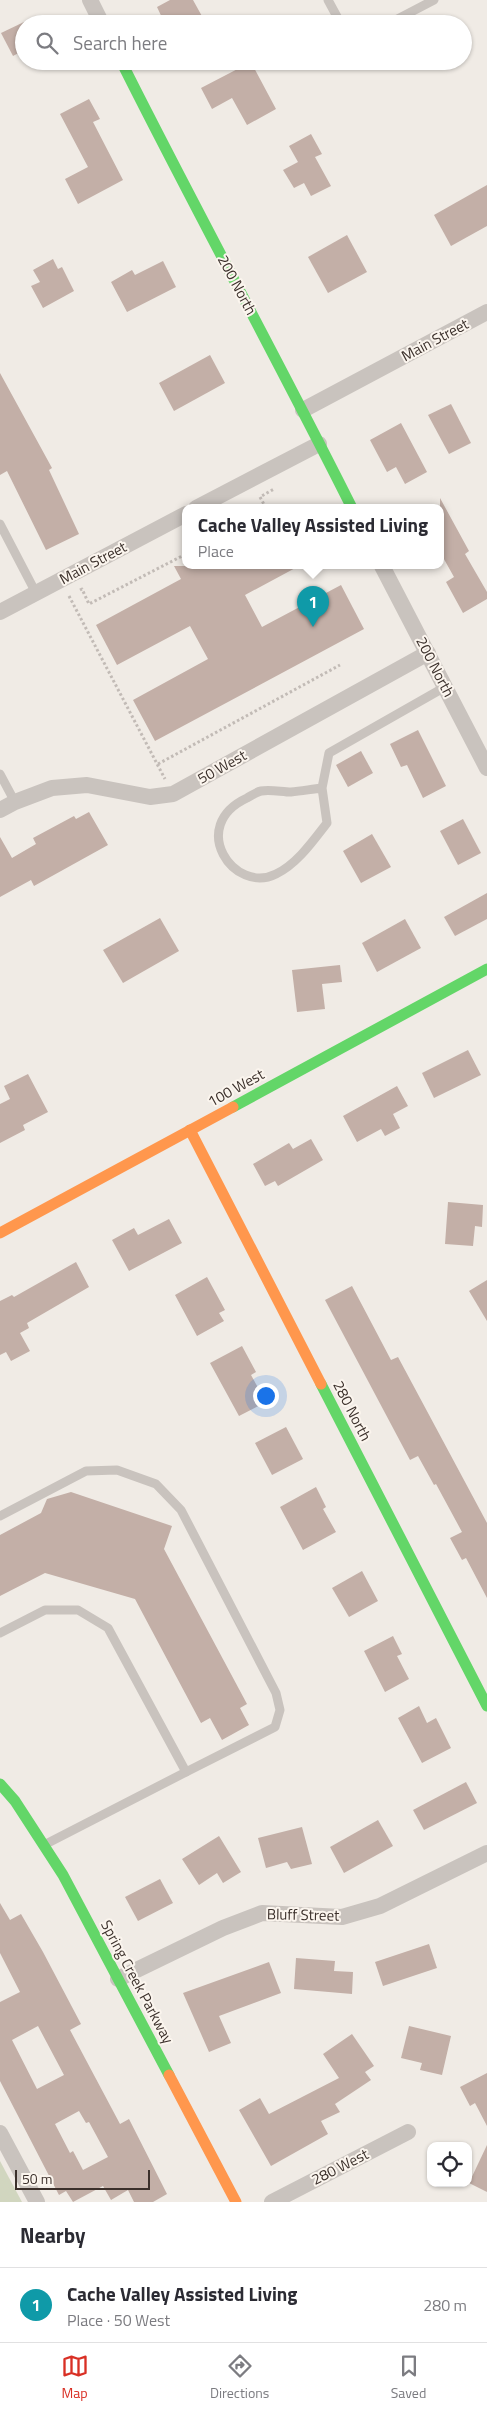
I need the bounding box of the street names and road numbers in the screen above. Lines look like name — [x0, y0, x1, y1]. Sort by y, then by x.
street label: 200 North — [212, 251, 263, 319]
street label: Main Street — [397, 312, 473, 367]
street label: Main Street — [55, 535, 131, 590]
street label: 200 North — [410, 633, 460, 701]
street label: 50 West — [193, 743, 251, 789]
street label: 100 West — [203, 1062, 269, 1112]
street label: 280 North — [327, 1377, 377, 1445]
street label: Bluff Street — [267, 1902, 340, 1927]
street label: Spring Creek Parkway — [95, 1916, 180, 2048]
street label: 280 West — [307, 2142, 373, 2191]

